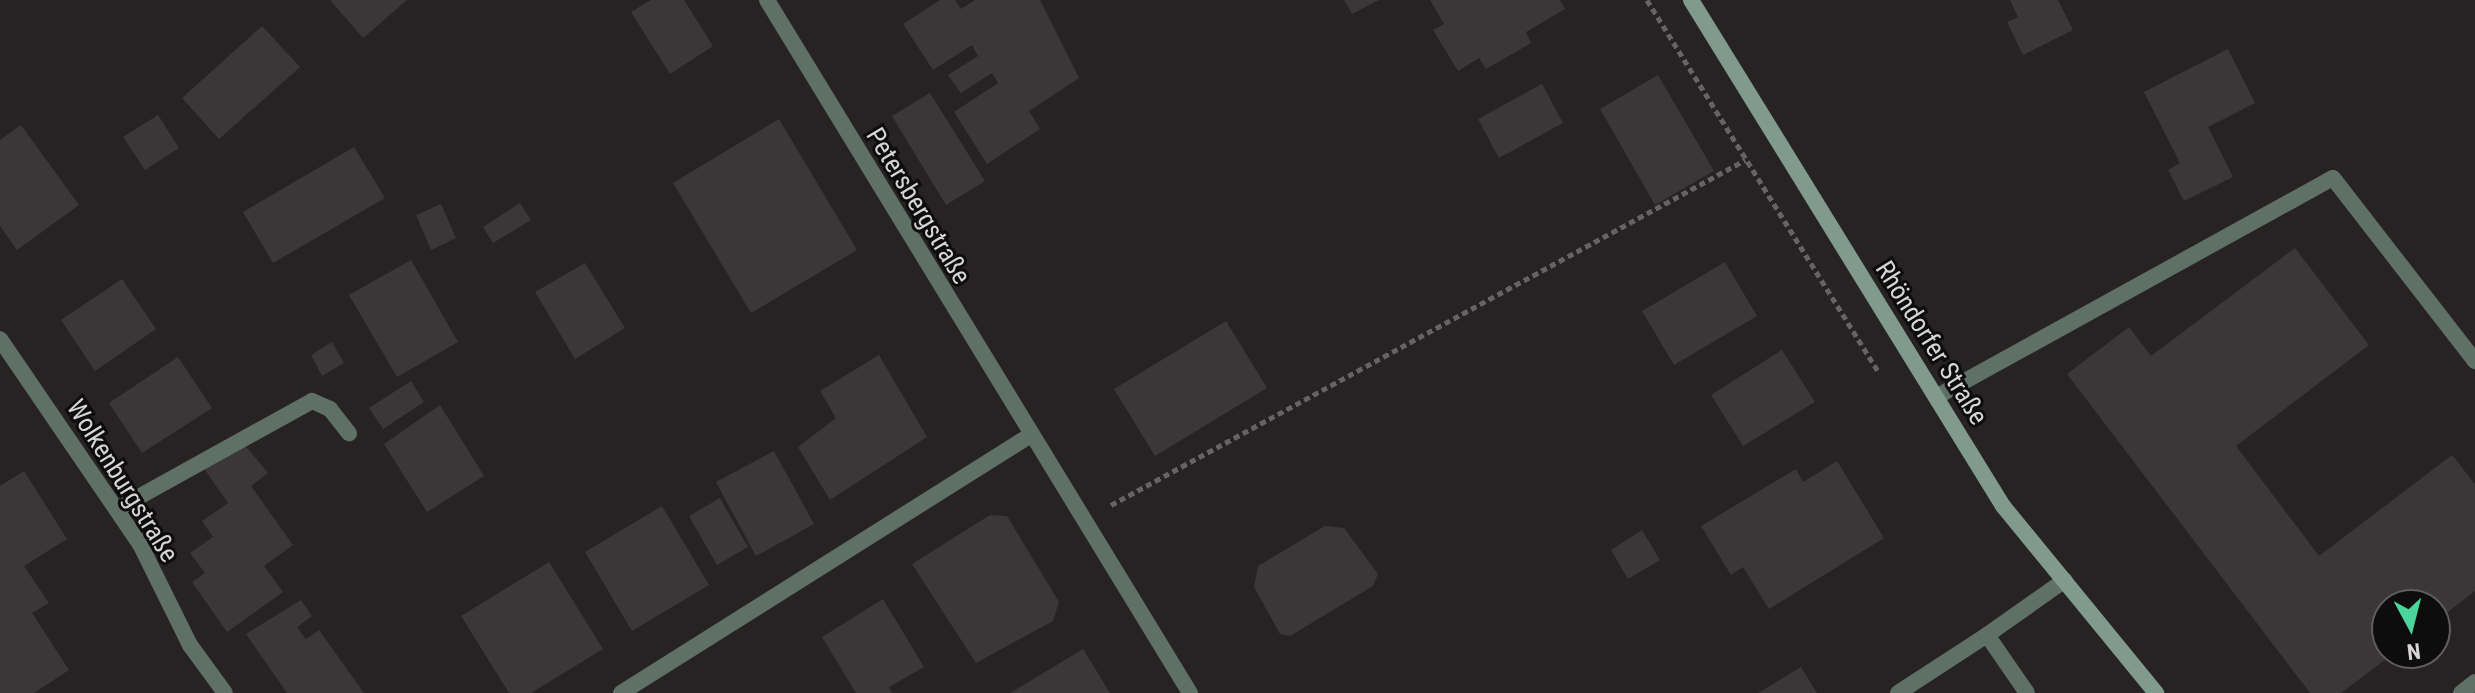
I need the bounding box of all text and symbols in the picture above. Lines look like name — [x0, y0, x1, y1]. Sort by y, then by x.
street label: Petersbergstraße — [859, 122, 977, 290]
street label: Rhöndorfer Straße — [1868, 255, 1994, 431]
street label: Wolkenburgstraße — [60, 394, 184, 568]
north arrow — [2371, 589, 2451, 669]
text: N — [2406, 638, 2422, 665]

